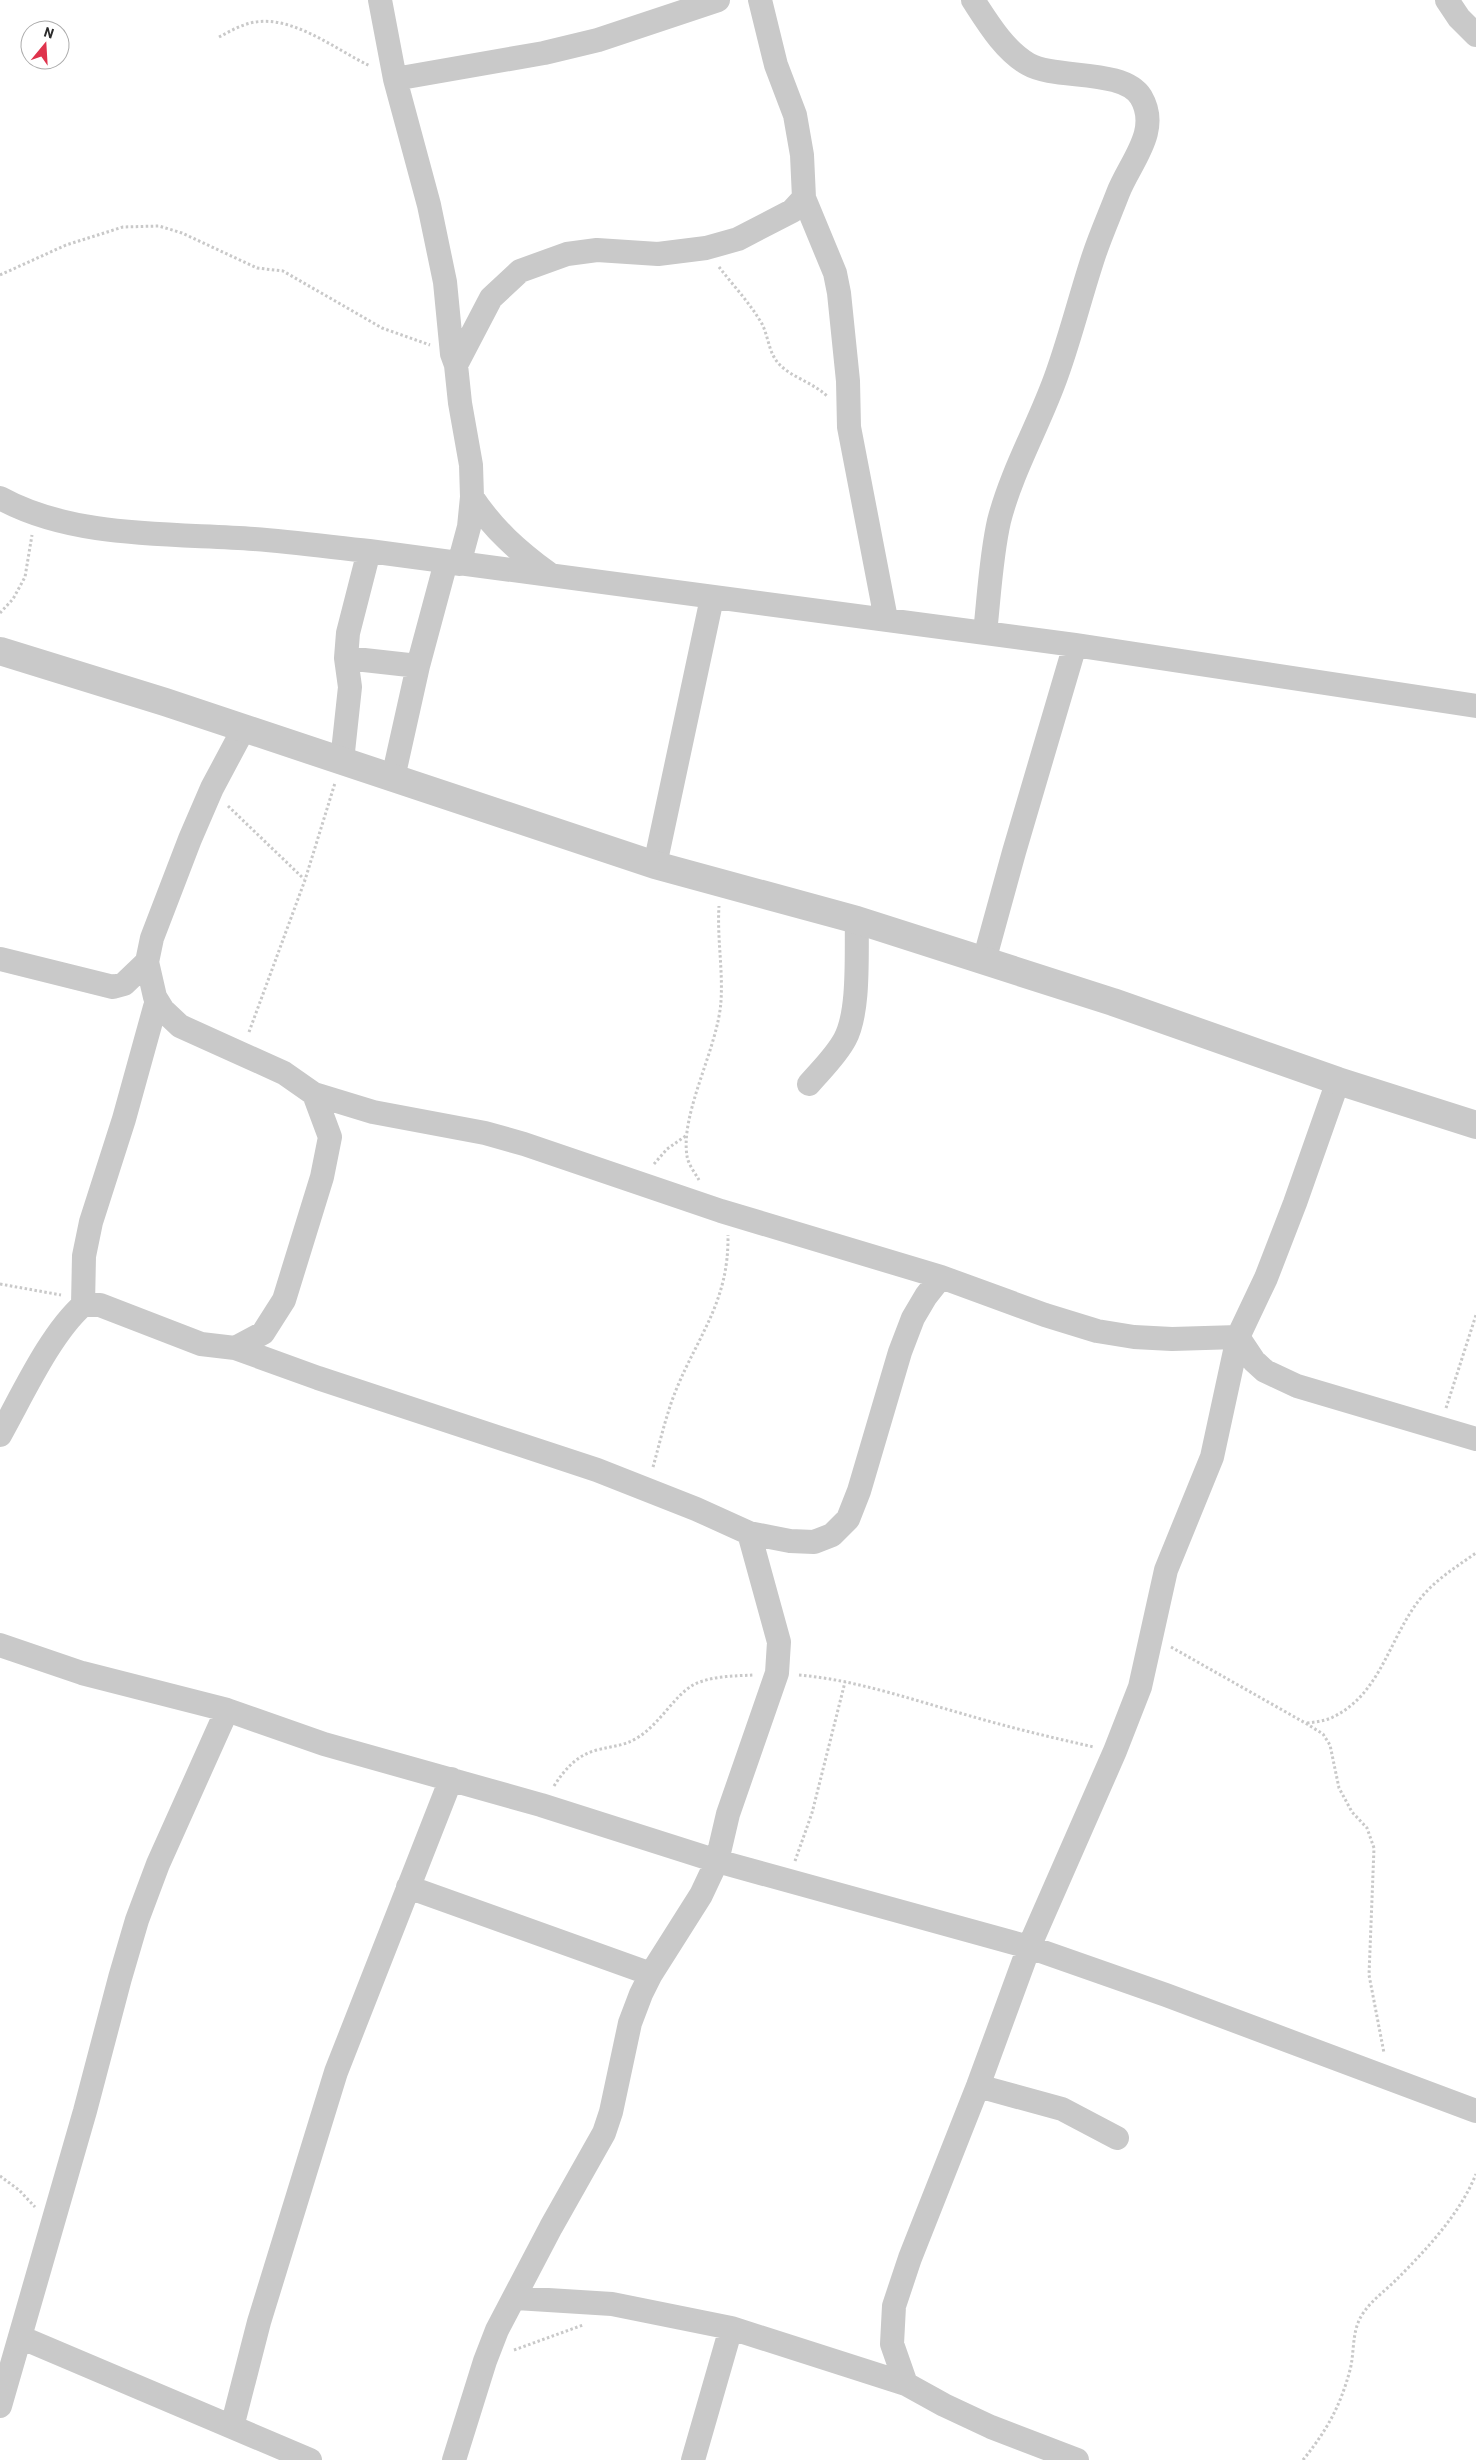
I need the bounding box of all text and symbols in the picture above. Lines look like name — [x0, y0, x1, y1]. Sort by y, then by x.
north arrow — [20, 20, 70, 70]
text: N — [42, 23, 56, 42]

